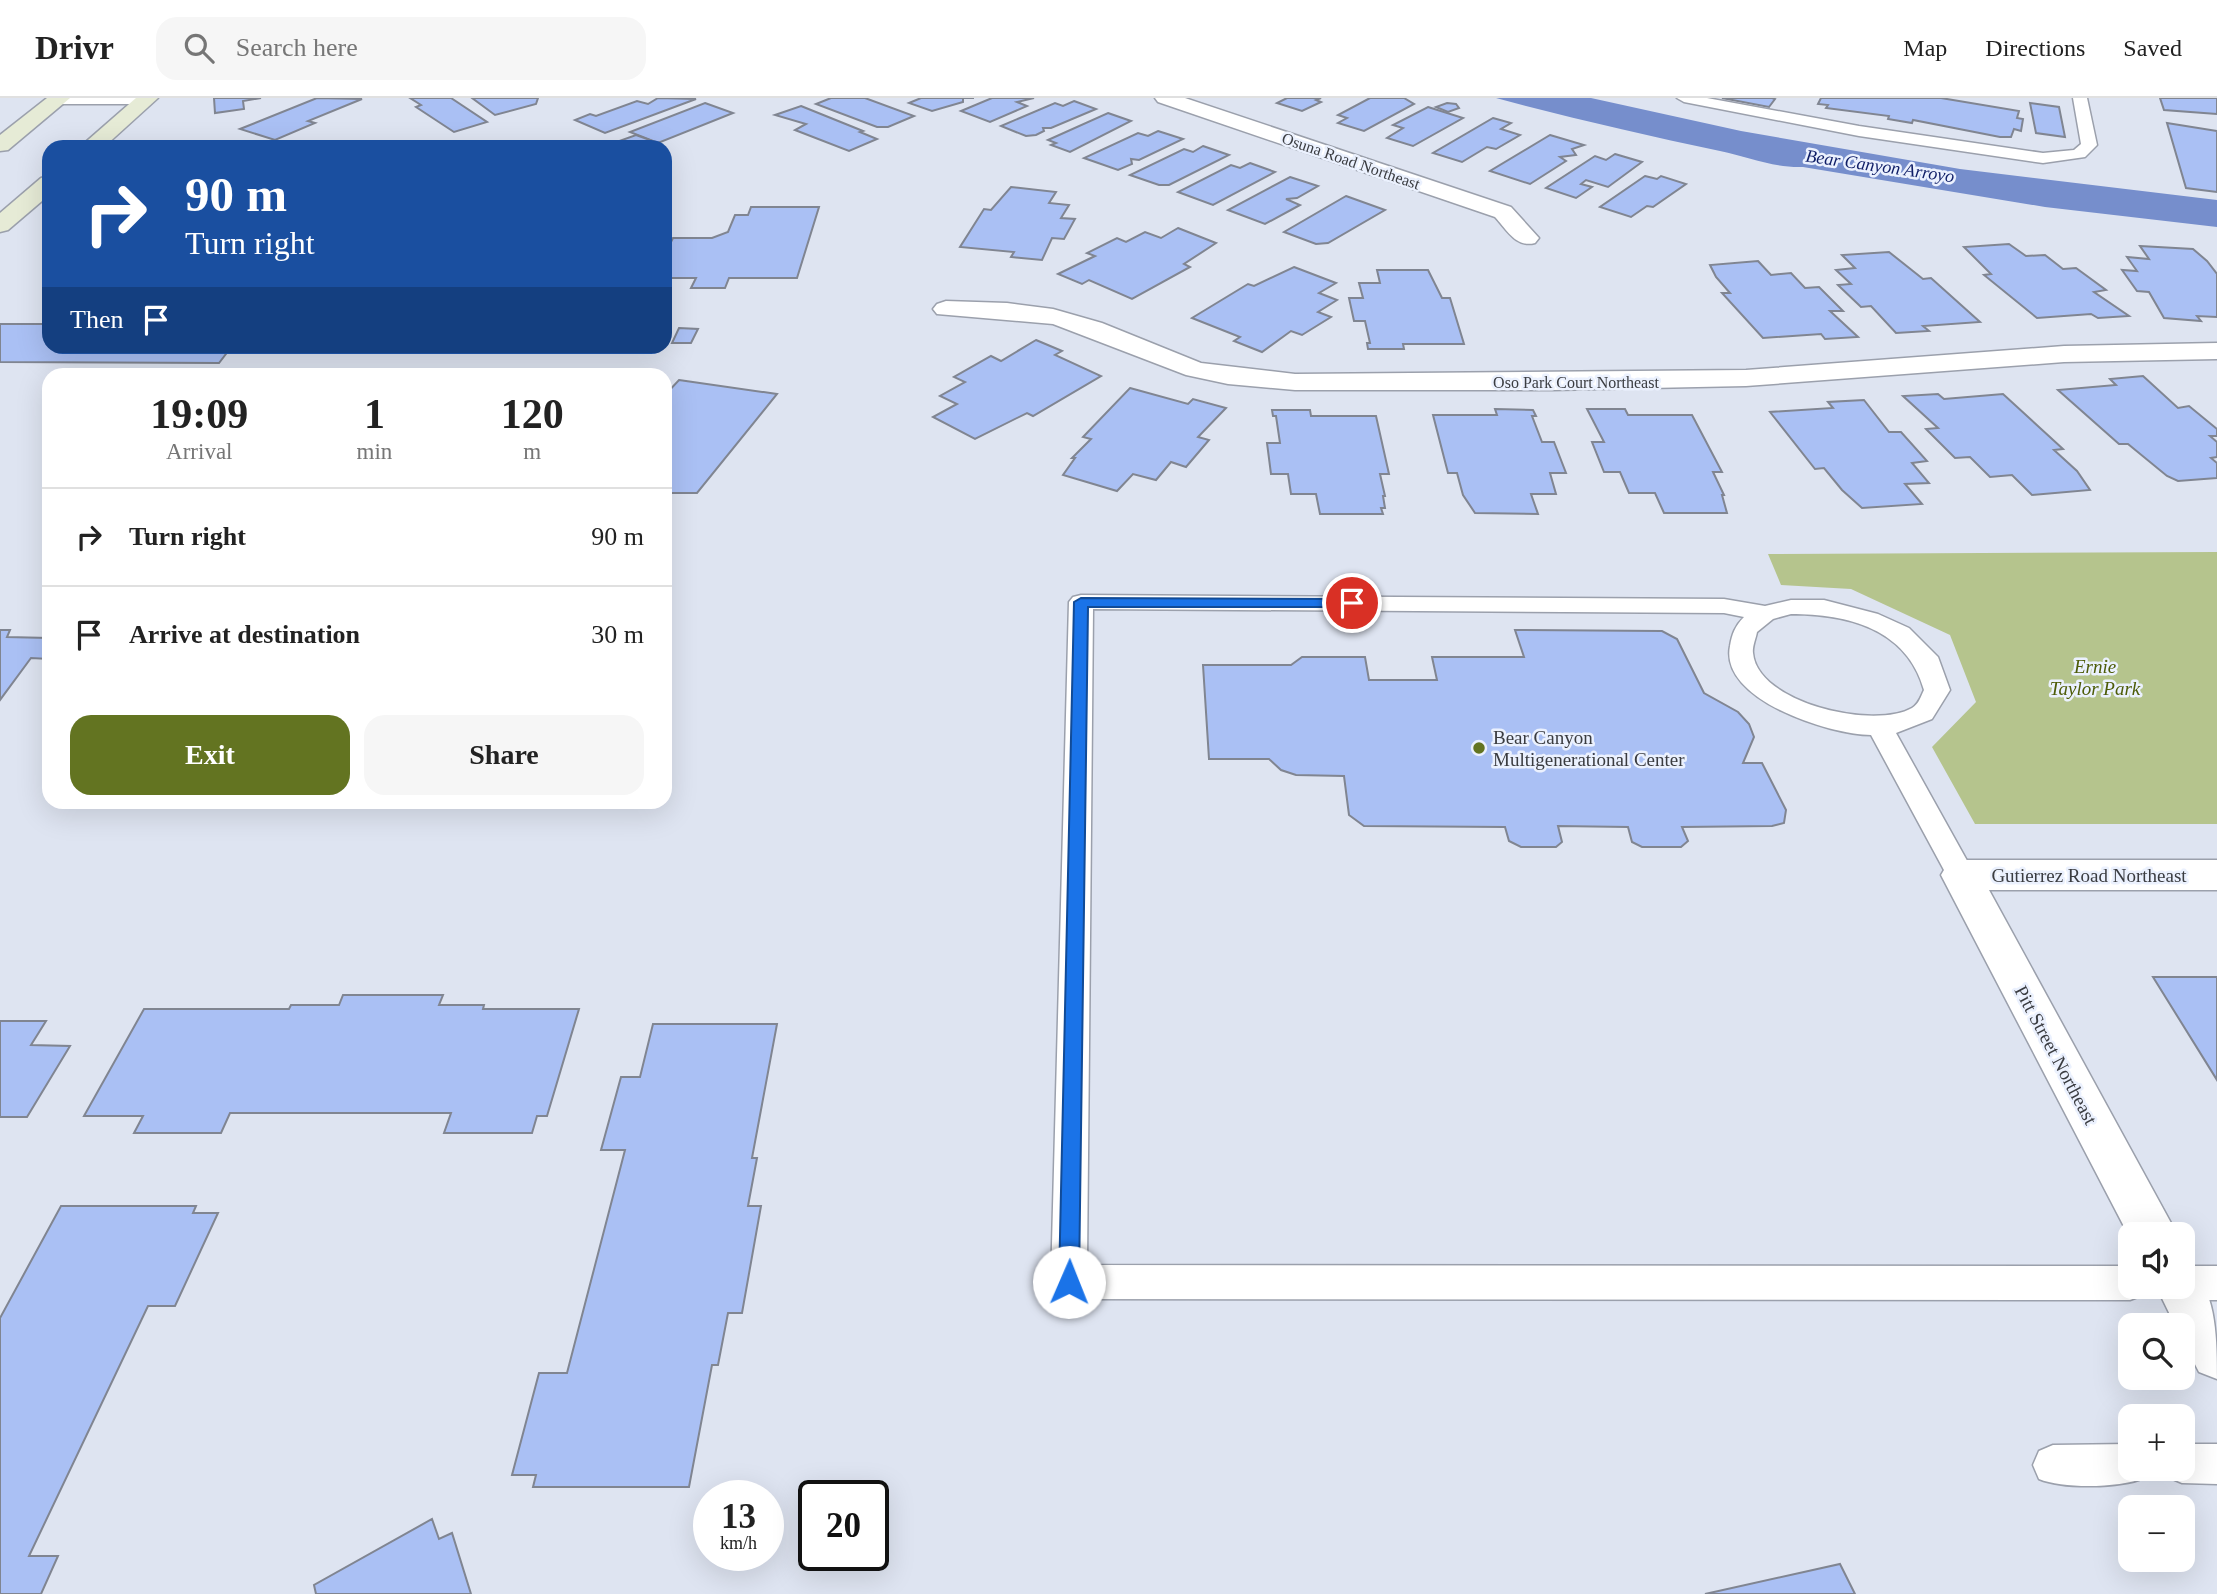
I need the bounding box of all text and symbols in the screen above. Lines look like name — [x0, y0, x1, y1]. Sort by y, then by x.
search box — [156, 17, 646, 80]
icon: search — [180, 29, 218, 67]
text: Drivr — [35, 30, 114, 66]
text: Search here — [236, 33, 358, 62]
text: Map — [1903, 35, 1947, 61]
text: Directions — [1985, 35, 2085, 61]
text: Saved — [2123, 35, 2182, 61]
street label: Osuna Road Northeast — [1280, 129, 1423, 193]
water label: Bear Canyon Arroyo — [1804, 146, 1956, 186]
text: 90 m — [185, 167, 287, 222]
icon: right — [70, 168, 161, 259]
text: Turn right — [185, 225, 315, 261]
icon: arrive — [137, 301, 175, 339]
text: Then — [70, 305, 123, 334]
street label: Oso Park Court Northeast — [1493, 374, 1659, 391]
text: 19:09 — [150, 391, 248, 437]
text: 1 — [364, 391, 385, 437]
text: 120 — [501, 391, 564, 437]
text: Arrival — [166, 439, 233, 464]
text: min — [357, 439, 392, 464]
text: m — [523, 439, 541, 464]
icon: right — [70, 518, 108, 556]
text: Turn right — [129, 522, 246, 551]
text: 90 m — [591, 522, 644, 551]
pin — [1322, 573, 1382, 633]
icon: arrive — [1333, 584, 1371, 622]
icon: arrive — [70, 616, 108, 654]
text: Arrive at destination — [129, 620, 360, 649]
text: 30 m — [591, 620, 644, 649]
park label: Ernie Taylor Park — [2050, 656, 2141, 699]
button: Exit — [70, 715, 350, 795]
button: Share — [364, 715, 644, 795]
place label: Bear Canyon Multigenerational Center — [1493, 727, 1685, 770]
marker: Bear Canyon Multigenerational Center — [1471, 740, 1487, 756]
street label: Gutierrez Road Northeast — [1991, 865, 2187, 886]
street label: Pitt Street Northeast — [2011, 982, 2102, 1129]
map controls — [2118, 1222, 2195, 1572]
button: sound — [2118, 1222, 2195, 1299]
position arrow — [1032, 1245, 1106, 1319]
button: search — [2118, 1313, 2195, 1390]
button: + — [2118, 1404, 2195, 1481]
speed limit sign: 20 — [798, 1480, 889, 1571]
button: − — [2118, 1495, 2195, 1572]
text: 13 — [721, 1497, 756, 1536]
text: km/h — [720, 1533, 757, 1553]

